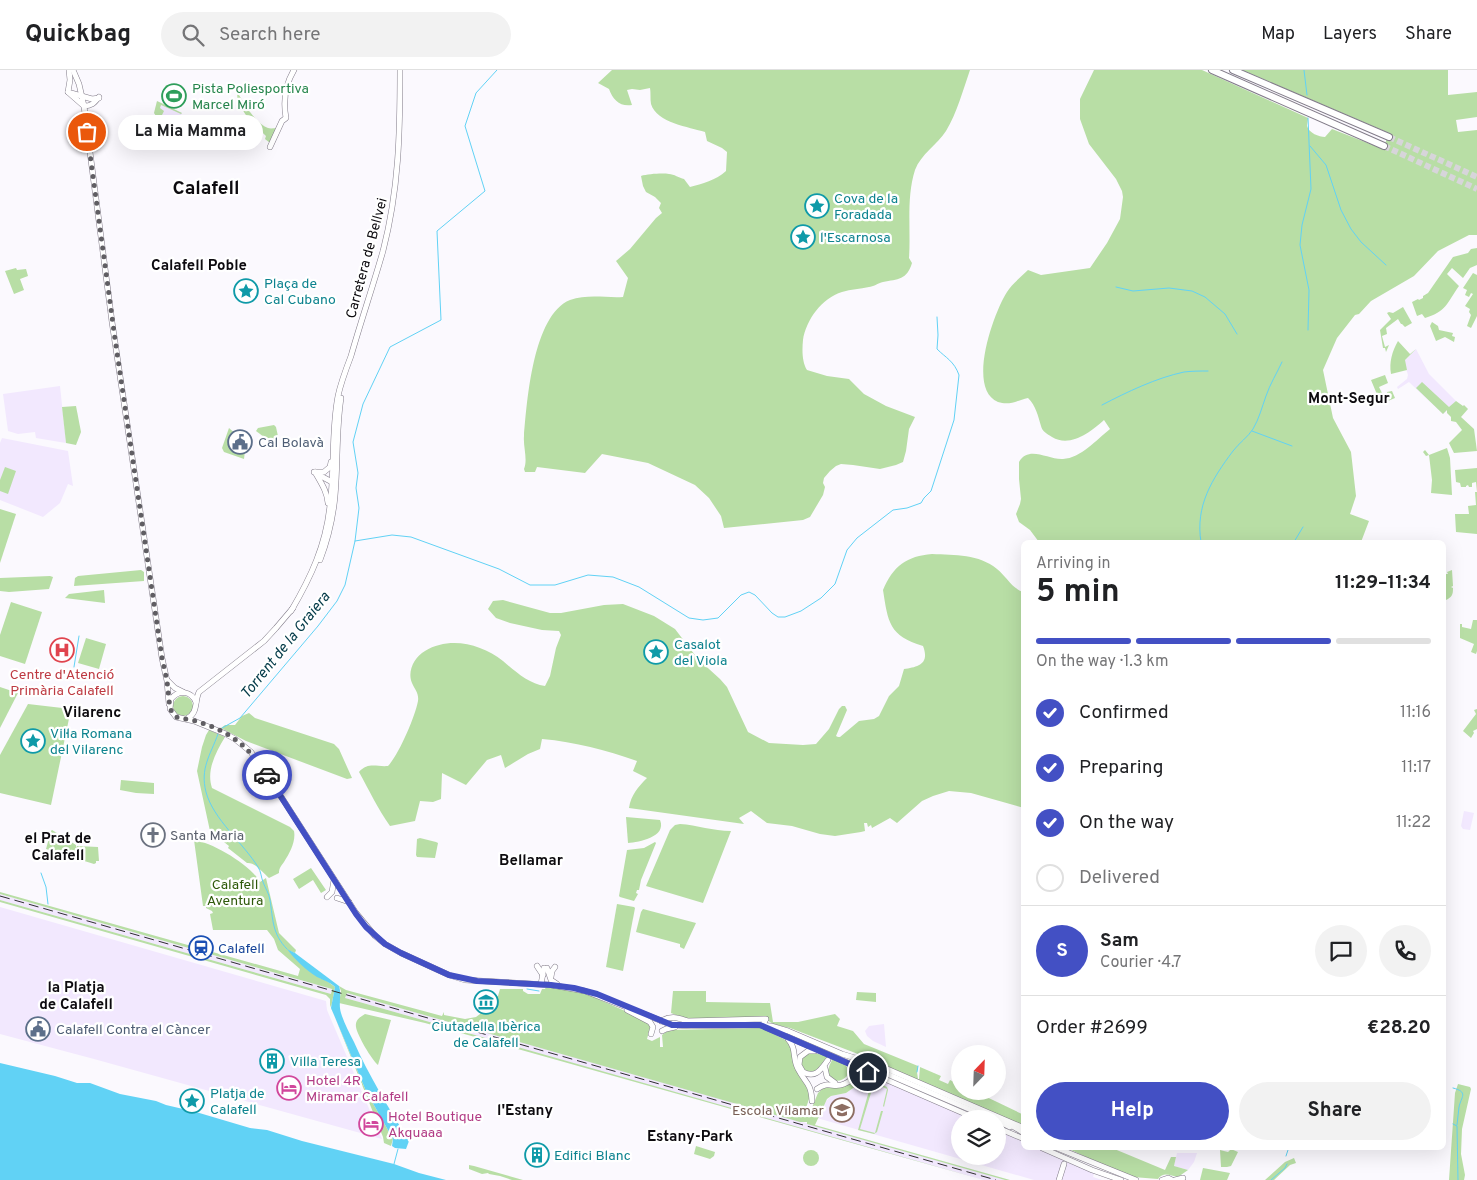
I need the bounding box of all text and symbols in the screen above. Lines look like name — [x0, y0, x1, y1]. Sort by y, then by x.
search box — [161, 12, 511, 57]
text: Quickbag — [25, 20, 131, 50]
icon: search — [179, 21, 207, 49]
text: Search here — [219, 23, 321, 47]
text: Map — [1261, 23, 1295, 46]
text: Layers — [1323, 23, 1377, 46]
text: Share — [1405, 23, 1452, 46]
place label: Pista Poliesportiva Marcel Miró — [192, 81, 309, 114]
sports icon: Pista Poliesportiva Marcel Miró — [161, 83, 187, 109]
pin — [66, 111, 108, 153]
callout: La Mia Mamma — [117, 114, 262, 150]
icon: bag — [73, 118, 101, 146]
text: La Mia Mamma — [135, 122, 246, 142]
district label: Calafell — [173, 177, 239, 201]
place label: Cova de la Foradada — [834, 191, 898, 224]
place icon: Cova de la Foradada — [804, 193, 830, 219]
street label: Carretera de Bellvei — [343, 196, 392, 321]
place icon: l'Escarnosa — [790, 224, 816, 250]
place label: l'Escarnosa — [820, 230, 891, 247]
district label: Calafell Poble — [151, 257, 247, 276]
place label: Plaça de Cal Cubano — [264, 276, 336, 309]
place icon: Plaça de Cal Cubano — [233, 278, 259, 304]
district label: Mont-Segur — [1308, 390, 1391, 409]
public building icon: Cal Bolavà — [227, 429, 253, 455]
place label: Cal Bolavà — [258, 435, 324, 452]
text: Arriving in — [1036, 554, 1111, 574]
text: 11:29–11:34 — [1335, 571, 1431, 595]
text: 5 min — [1036, 573, 1120, 613]
water label: Torrent de la Graiera — [237, 588, 335, 703]
hospital icon: Centre d'Atenció Primària Calafell — [49, 637, 75, 663]
place label: Casalot del Viola — [674, 637, 727, 670]
place icon: Casalot del Viola — [643, 639, 669, 665]
text: On the way · 1.3 km — [1036, 652, 1169, 672]
place label: Centre d'Atenció Primària Calafell — [10, 667, 114, 700]
icon: check — [1036, 699, 1064, 727]
text: Confirmed — [1079, 701, 1169, 725]
text: 11:16 — [1400, 703, 1431, 723]
district label: Vilarenc — [63, 704, 121, 723]
place label: Vil·la Romana del Vilarenc — [50, 726, 132, 759]
place icon: Vil·la Romana del Vilarenc — [20, 728, 46, 754]
courier — [242, 750, 292, 800]
icon: check — [1036, 754, 1064, 782]
text: Preparing — [1079, 756, 1163, 780]
text: 11:17 — [1401, 758, 1431, 778]
icon: car — [253, 761, 281, 789]
icon: check — [1036, 809, 1064, 837]
text: On the way — [1079, 811, 1174, 835]
text: 11:22 — [1396, 813, 1431, 833]
church icon: Santa Maria — [140, 822, 166, 848]
place label: Santa Maria — [170, 828, 244, 845]
district label: el Prat de Calafell — [25, 830, 91, 866]
district label: Bellamar — [499, 852, 564, 871]
text: Delivered — [1079, 866, 1160, 890]
park label: Calafell Aventura — [207, 877, 263, 910]
button: chat — [1315, 925, 1367, 977]
button: phone — [1379, 925, 1431, 977]
text: Sam — [1100, 929, 1139, 953]
station icon: Calafell — [188, 935, 214, 961]
text: S — [1056, 939, 1068, 963]
place label: Calafell — [218, 941, 265, 958]
text: Courier · 4.7 — [1100, 953, 1181, 973]
district label: la Platja de Calafell — [39, 979, 113, 1015]
museum icon: Ciutadella Ibèrica de Calafell — [473, 989, 499, 1015]
public building icon: Calafell Contra el Càncer — [25, 1016, 51, 1042]
text: Order #2699 — [1036, 1016, 1148, 1040]
text: €28.20 — [1367, 1016, 1431, 1040]
place label: Ciutadella Ibèrica de Calafell — [431, 1019, 541, 1052]
place label: Calafell Contra el Càncer — [56, 1022, 211, 1039]
north arrow — [951, 1045, 1006, 1100]
map controls — [951, 1045, 1006, 1165]
building icon: Villa Teresa — [259, 1048, 285, 1074]
pin — [847, 1051, 889, 1093]
place label: Villa Teresa — [290, 1054, 361, 1071]
icon: home — [854, 1058, 882, 1086]
place label: Hotel 4R Miramar Calafell — [306, 1073, 408, 1106]
hotel icon: Hotel 4R Miramar Calafell — [276, 1075, 302, 1101]
button: Help — [1036, 1082, 1229, 1140]
button: Share — [1239, 1082, 1431, 1140]
place label: Platja de Calafell — [210, 1086, 265, 1119]
place icon: Platja de Calafell — [179, 1088, 205, 1114]
school or university icon: Escola Vilamar — [829, 1097, 855, 1123]
district label: l'Estany — [497, 1102, 553, 1121]
place label: Escola Vilamar — [732, 1103, 825, 1120]
place label: Hotel Boutique Akquaaa — [388, 1109, 482, 1142]
button: layers — [951, 1110, 1006, 1165]
hotel icon: Hotel Boutique Akquaaa — [358, 1111, 384, 1137]
district label: Estany-Park — [647, 1128, 733, 1147]
building icon: Edifici Blanc — [524, 1142, 550, 1168]
place label: Edifici Blanc — [554, 1148, 631, 1165]

